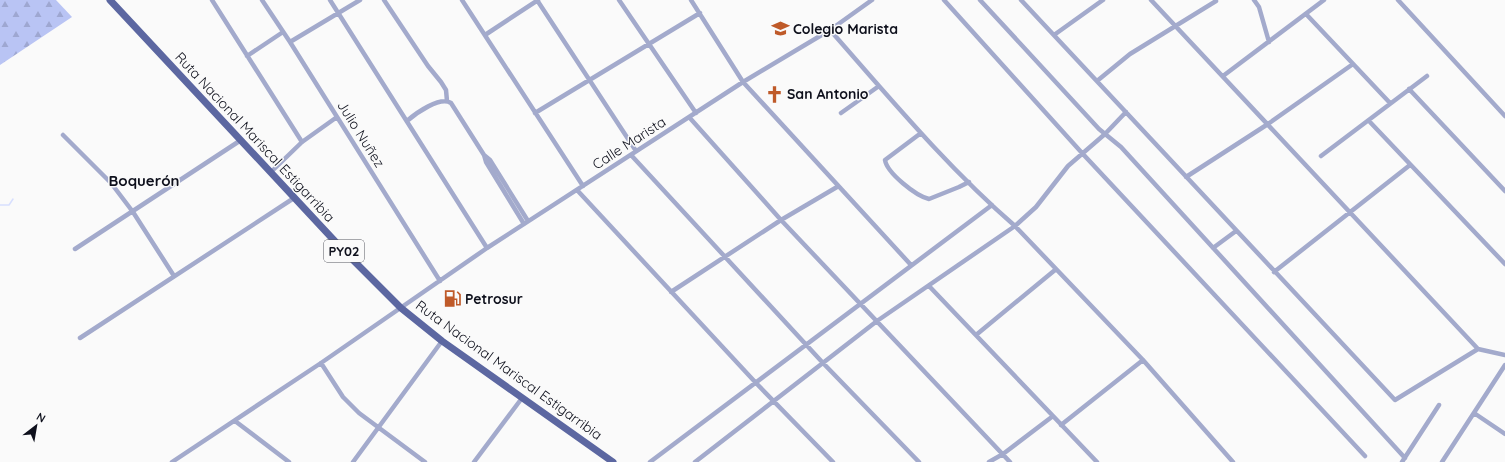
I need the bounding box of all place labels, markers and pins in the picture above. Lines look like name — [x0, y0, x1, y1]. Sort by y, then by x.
school or university icon: Colegio Marista — [770, 19, 790, 39]
place label: Colegio Marista — [793, 20, 898, 38]
church icon: San Antonio — [764, 84, 784, 104]
place label: San Antonio — [787, 85, 869, 103]
fuel station icon: Petrosur — [442, 289, 462, 309]
place label: Petrosur — [465, 290, 523, 308]

